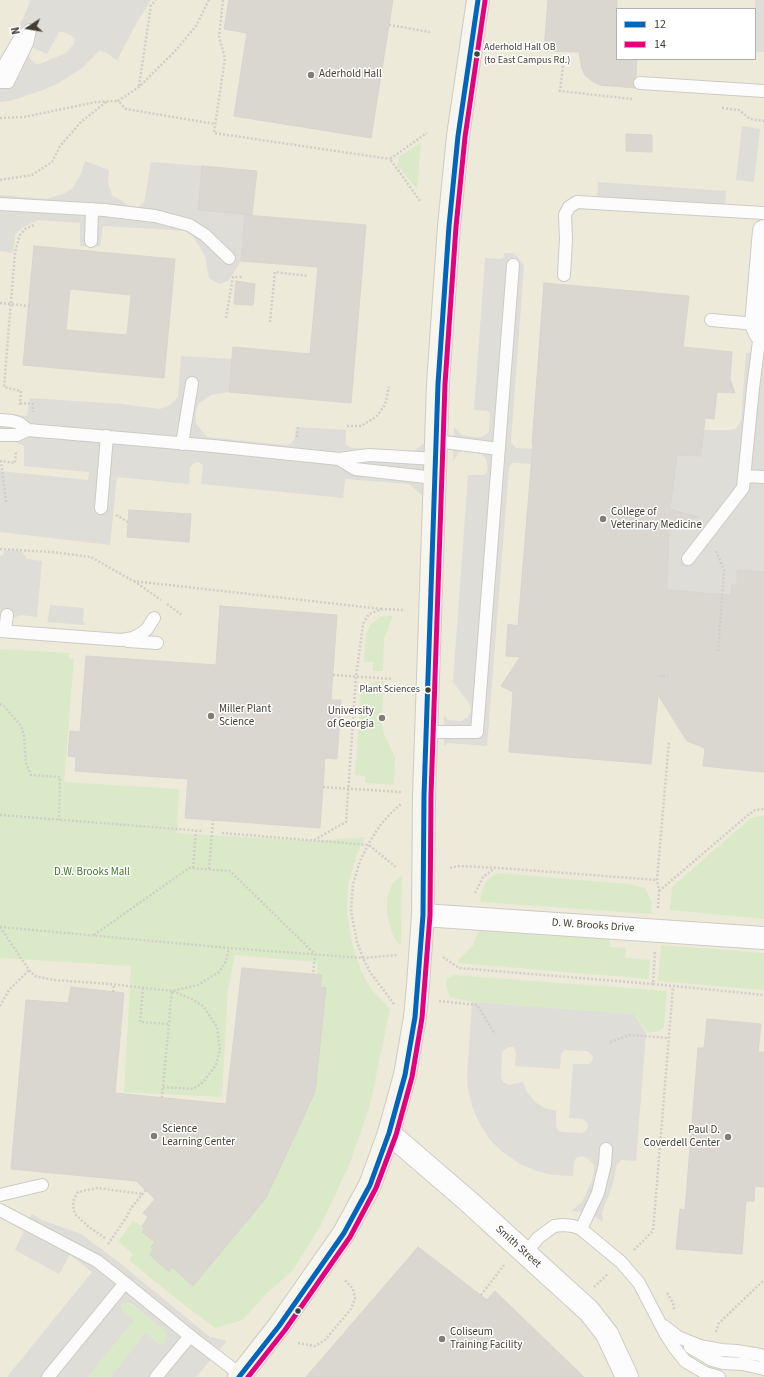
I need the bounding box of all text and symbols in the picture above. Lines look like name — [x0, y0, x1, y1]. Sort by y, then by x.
north arrow — [8, 8, 48, 48]
legend — [616, 8, 756, 60]
text: 12 — [654, 16, 666, 33]
text: N — [8, 25, 24, 36]
text: 14 — [654, 36, 666, 53]
place label: Aderhold Hall OB (to East Campus Rd.) — [484, 42, 570, 66]
marker: Aderhold Hall OB (to East Campus Rd.) — [472, 49, 482, 59]
place label: Aderhold Hall — [319, 68, 382, 82]
marker: Aderhold Hall — [306, 70, 316, 80]
place label: College of Veterinary Medicine — [611, 506, 702, 532]
marker: College of Veterinary Medicine — [598, 514, 608, 524]
place label: Plant Sciences — [360, 684, 420, 696]
marker: Plant Sciences — [423, 685, 433, 695]
place label: Miller Plant Science — [219, 703, 271, 729]
place label: University of Georgia — [327, 705, 374, 731]
marker: Miller Plant Science — [206, 711, 216, 721]
marker: University of Georgia — [377, 713, 387, 723]
park label: D.W. Brooks Mall — [54, 866, 130, 880]
street label: D. W. Brooks Drive — [551, 917, 635, 935]
place label: Science Learning Center — [162, 1123, 235, 1149]
place label: Paul D. Coverdell Center — [644, 1124, 720, 1150]
marker: Science Learning Center — [149, 1131, 159, 1141]
marker: Paul D. Coverdell Center — [723, 1132, 733, 1142]
street label: Smith Street — [492, 1223, 544, 1271]
unlabelled marker — [293, 1306, 303, 1316]
place label: Coliseum Training Facility — [450, 1326, 522, 1352]
marker: Coliseum Training Facility — [437, 1334, 447, 1344]

